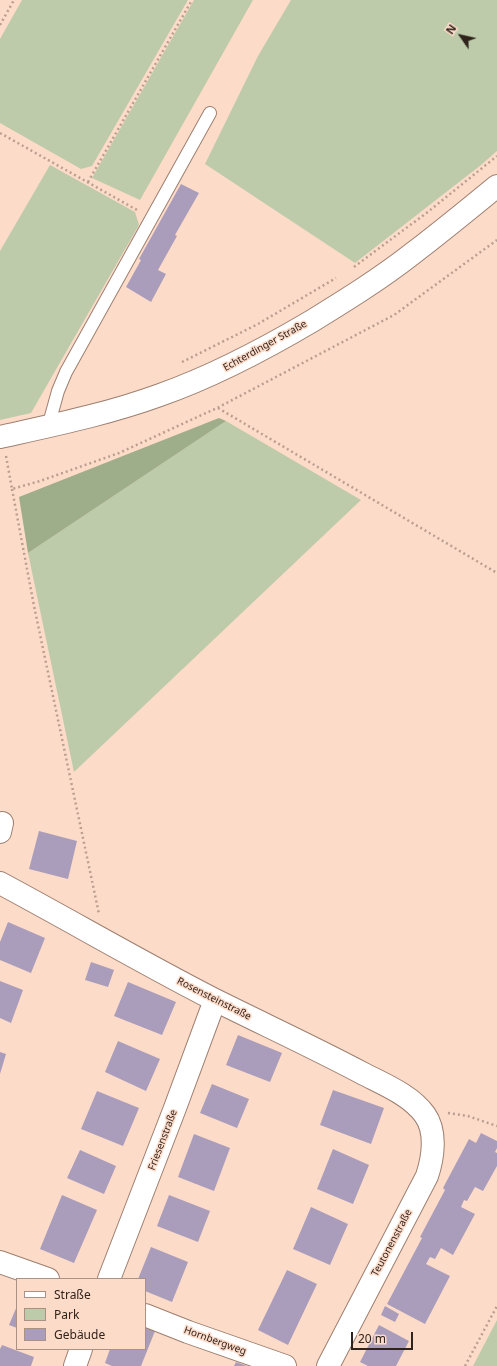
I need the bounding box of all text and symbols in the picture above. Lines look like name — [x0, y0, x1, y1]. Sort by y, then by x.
north arrow — [441, 16, 481, 56]
text: N — [442, 21, 459, 37]
street label: Echterdinger Straße — [221, 318, 309, 374]
street label: Rosensteinstraße — [175, 975, 253, 1023]
street label: Friesenstraße — [146, 1108, 180, 1172]
street label: Teutonenstraße — [369, 1207, 415, 1279]
legend — [16, 1278, 146, 1350]
text: Straße — [54, 1286, 91, 1303]
text: Park — [54, 1306, 79, 1323]
street label: Hornbergweg — [182, 1324, 248, 1358]
scale bar — [353, 1324, 415, 1350]
text: Gebäude — [54, 1326, 105, 1343]
text: 20 m — [358, 1330, 386, 1347]

